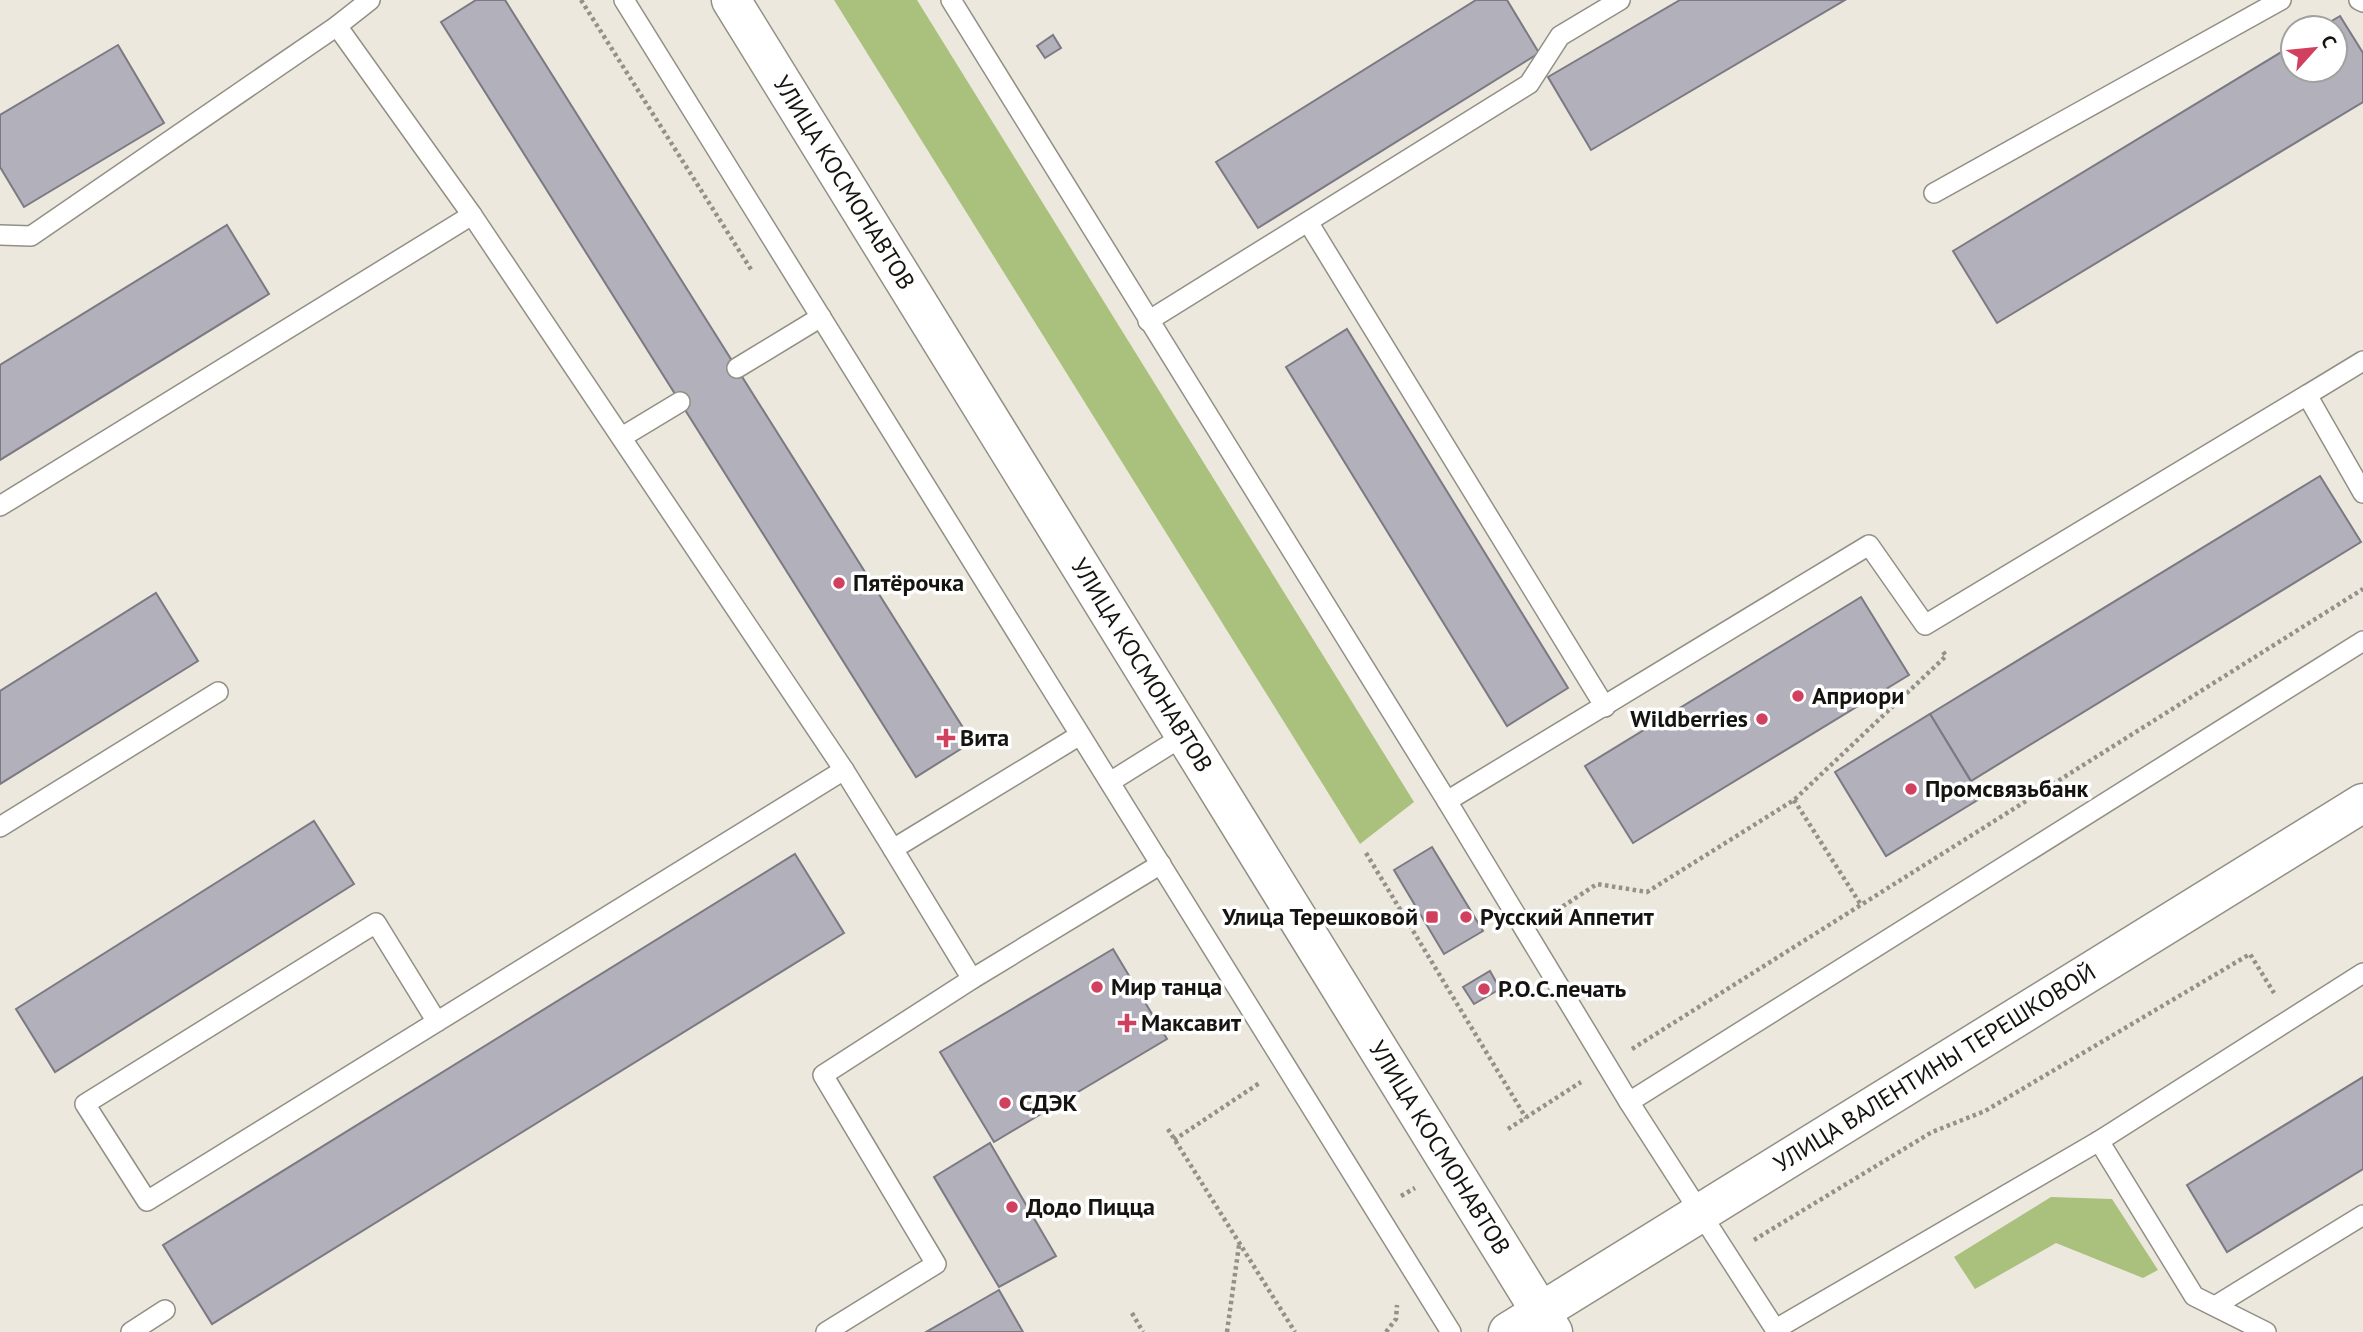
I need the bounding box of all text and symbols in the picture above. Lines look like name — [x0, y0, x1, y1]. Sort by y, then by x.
north arrow — [2279, 14, 2349, 84]
text: С — [2316, 31, 2342, 52]
street label: УЛИЦА КОСМОНАВТОВ — [767, 70, 922, 295]
street label: УЛИЦА КОСМОНАВТОВ — [1064, 552, 1220, 778]
place label: Пятёрочка — [853, 567, 964, 598]
marker: Пятёрочка — [831, 575, 847, 591]
place label: Априори — [1812, 680, 1904, 711]
marker: Априори — [1790, 688, 1806, 704]
place label: Wildberries — [1630, 703, 1748, 734]
marker: Wildberries — [1754, 711, 1770, 727]
place label: Вита — [960, 722, 1009, 753]
marker: Вита — [938, 730, 954, 746]
place label: Промсвязьбанк — [1925, 773, 2089, 804]
marker: Промсвязьбанк — [1903, 781, 1919, 797]
place label: Улица Терешковой — [1221, 901, 1418, 932]
place label: Русский Аппетит — [1480, 901, 1655, 932]
marker: Улица Терешковой — [1424, 909, 1440, 925]
marker: Русский Аппетит — [1458, 909, 1474, 925]
street label: УЛИЦА ВАЛЕНТИНЫ ТЕРЕШКОВОЙ — [1768, 956, 2101, 1179]
place label: Мир танца — [1111, 971, 1222, 1002]
place label: Р.О.С.печать — [1498, 973, 1626, 1004]
marker: Мир танца — [1089, 979, 1105, 995]
marker: Р.О.С.печать — [1476, 981, 1492, 997]
place label: Максавит — [1141, 1007, 1242, 1038]
marker: Максавит — [1119, 1015, 1135, 1031]
street label: УЛИЦА КОСМОНАВТОВ — [1362, 1035, 1518, 1260]
place label: СДЭК — [1019, 1087, 1078, 1118]
marker: СДЭК — [997, 1095, 1013, 1111]
place label: Додо Пицца — [1026, 1191, 1155, 1222]
marker: Додо Пицца — [1004, 1199, 1020, 1215]

